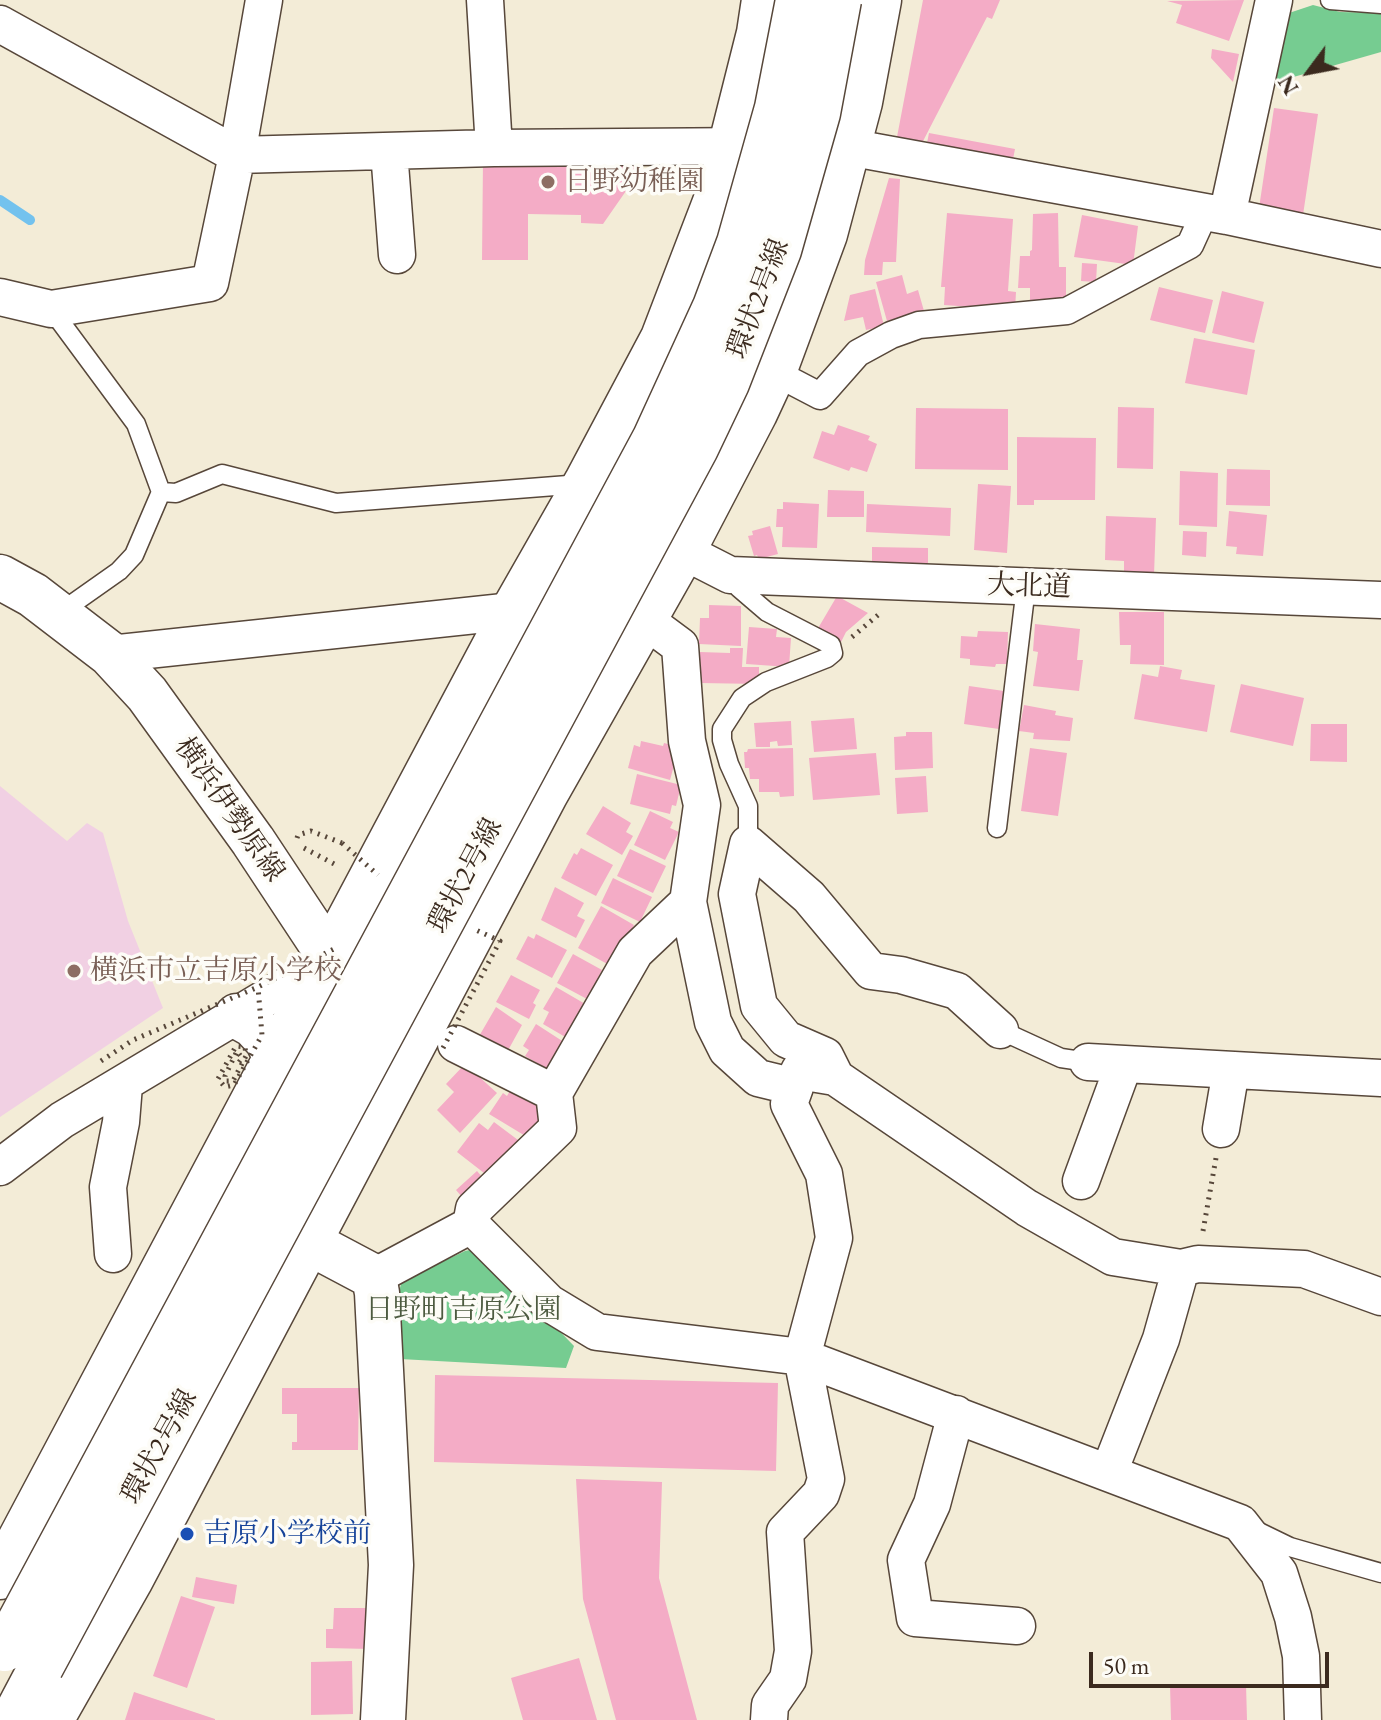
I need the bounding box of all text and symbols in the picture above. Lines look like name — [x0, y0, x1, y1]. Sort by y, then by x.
north arrow — [1269, 32, 1349, 112]
text: N — [1271, 70, 1305, 100]
place label: 日野幼稚園 — [564, 165, 704, 199]
marker: 日野幼稚園 — [539, 173, 557, 191]
street label: 環状2号線 — [721, 234, 797, 364]
street label: 大北道 — [986, 569, 1072, 605]
street label: 横浜伊勢原線 — [167, 732, 291, 888]
street label: 環状2号線 — [422, 813, 510, 939]
place label: 横浜市立吉原小学校 — [90, 954, 342, 988]
marker: 横浜市立吉原小学校 — [65, 962, 83, 980]
park label: 日野町吉原公園 — [365, 1293, 561, 1327]
street label: 環状2号線 — [115, 1384, 205, 1510]
place label: 吉原小学校前 — [203, 1517, 371, 1551]
marker: 吉原小学校前 — [178, 1525, 196, 1543]
scale bar — [1093, 1636, 1333, 1686]
text: 50 m — [1103, 1650, 1150, 1681]

